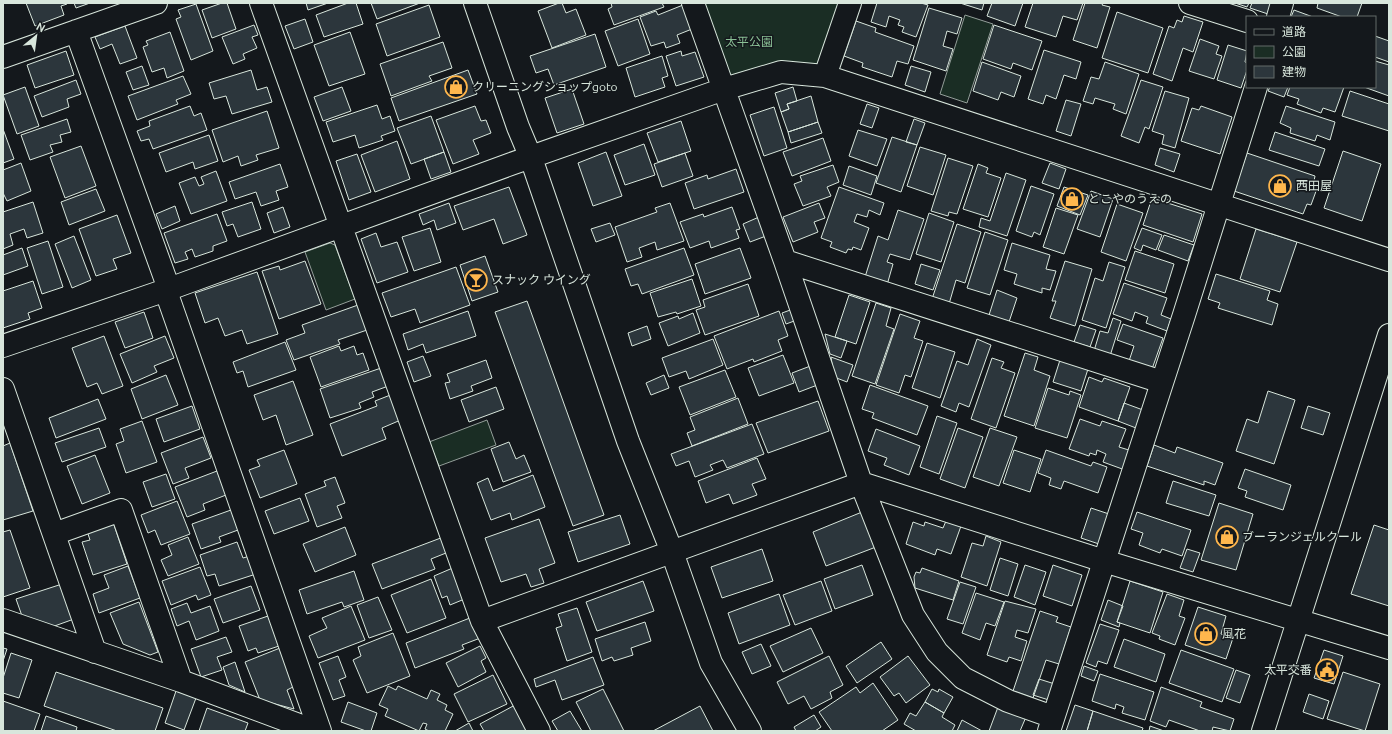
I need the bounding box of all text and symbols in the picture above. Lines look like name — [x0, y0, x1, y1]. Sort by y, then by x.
north arrow — [16, 16, 56, 56]
legend — [1246, 16, 1376, 88]
text: N — [34, 20, 47, 34]
text: 道路 — [1282, 25, 1306, 38]
park label: 太平公園 — [725, 35, 773, 48]
text: 公園 — [1282, 45, 1306, 58]
text: 建物 — [1282, 65, 1306, 78]
shop icon: クリーニングショップgoto — [443, 74, 469, 100]
place label: クリーニングショップgoto — [472, 80, 618, 93]
shop icon: 西田屋 — [1267, 173, 1293, 199]
place label: 西田屋 — [1296, 179, 1332, 192]
shop icon: とこやのうえの — [1059, 186, 1085, 212]
place label: とこやのうえの — [1088, 192, 1172, 205]
bar icon: スナック ウイング — [463, 267, 489, 293]
place label: スナック ウイング — [492, 273, 591, 286]
shop icon: ブーランジェルクール — [1214, 524, 1240, 550]
place label: ブーランジェルクール — [1242, 530, 1362, 543]
shop icon: 風花 — [1193, 621, 1219, 647]
place label: 風花 — [1222, 627, 1246, 640]
public building icon: 太平交番 — [1314, 657, 1340, 683]
place label: 太平交番 — [1264, 663, 1312, 676]

